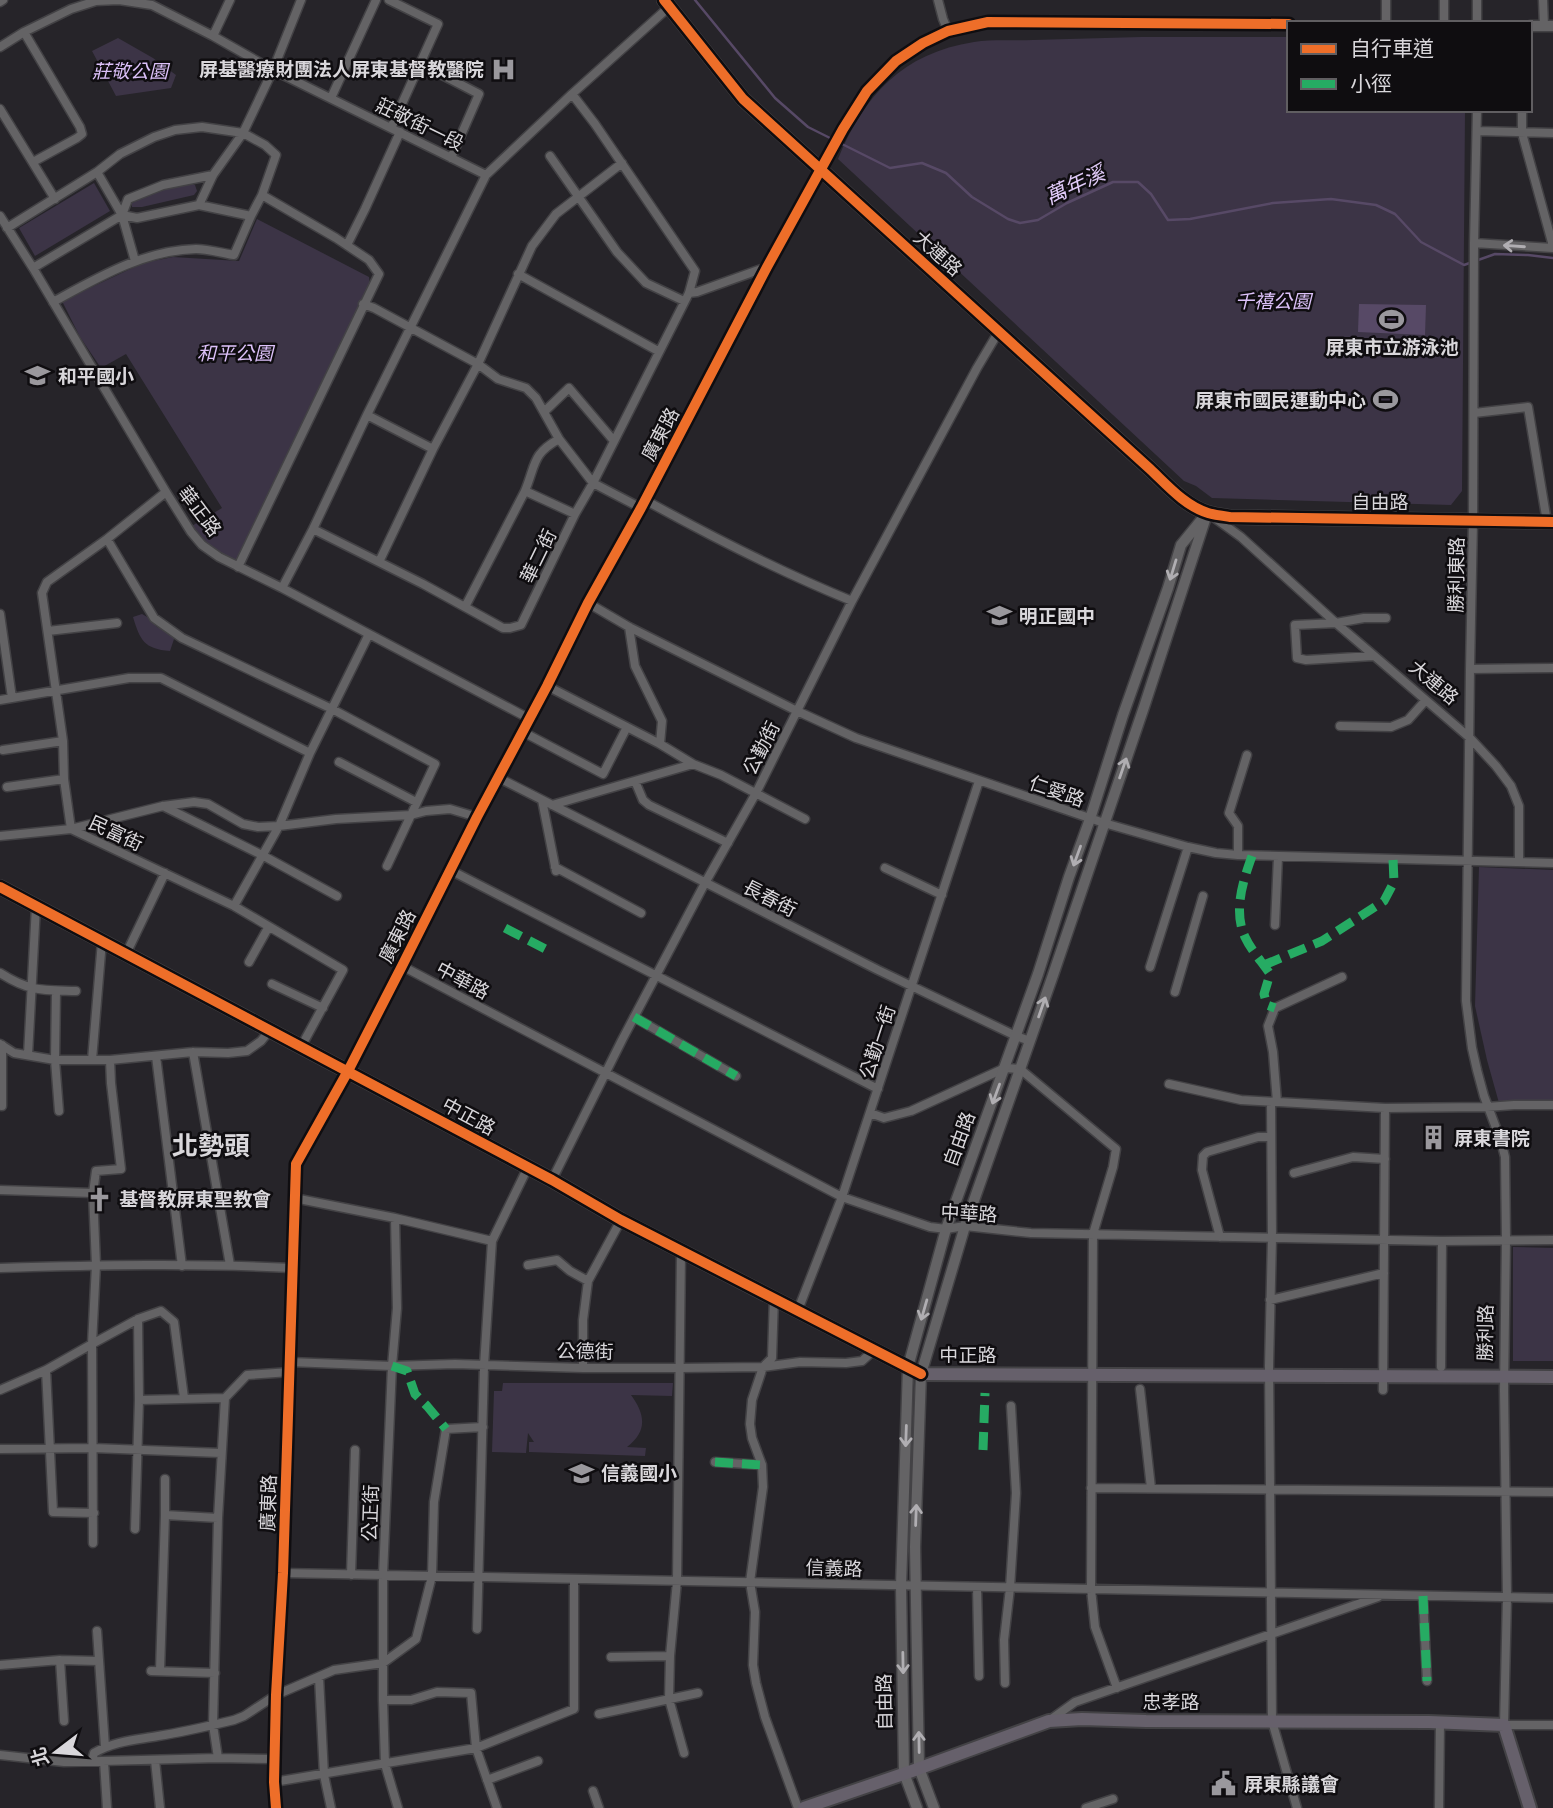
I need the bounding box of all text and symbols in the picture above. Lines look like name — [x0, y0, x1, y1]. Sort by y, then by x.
legend — [1287, 21, 1532, 112]
text: 自行車道 — [1350, 35, 1434, 62]
hospital icon: 屏基醫療財團法人屏東基督教醫院 — [490, 55, 518, 83]
place label: 屏基醫療財團法人屏東基督教醫院 — [199, 57, 484, 81]
park label: 莊敬公園 — [92, 59, 171, 83]
text: 小徑 — [1350, 70, 1392, 97]
street label: 莊敬街一段 — [372, 92, 468, 156]
water label: 萬年溪 — [1041, 158, 1112, 210]
street label: 大連路 — [909, 225, 967, 281]
one-way arrow — [1503, 239, 1525, 252]
park label: 千禧公園 — [1235, 289, 1314, 313]
sports icon: 屏東市立游泳池 — [1378, 305, 1406, 333]
place label: 屏東市立游泳池 — [1325, 335, 1459, 359]
park label: 和平公園 — [197, 341, 276, 365]
school or university icon: 和平國小 — [24, 362, 52, 390]
place label: 和平國小 — [58, 364, 134, 388]
sports icon: 屏東市國民運動中心 — [1372, 386, 1400, 414]
place label: 屏東市國民運動中心 — [1195, 388, 1366, 412]
street label: 廣東路 — [636, 403, 684, 465]
street label: 華正路 — [173, 481, 227, 541]
street label: 自由路 — [1351, 490, 1409, 514]
street label: 華二街 — [515, 525, 561, 587]
street label: 勝利東路 — [1443, 537, 1469, 613]
one-way arrow — [1166, 559, 1179, 581]
school or university icon: 明正國中 — [985, 602, 1013, 630]
place label: 明正國中 — [1019, 604, 1095, 628]
street label: 大連路 — [1404, 654, 1464, 710]
street label: 公勤街 — [737, 717, 785, 779]
one-way arrow — [1118, 757, 1130, 779]
street label: 仁愛路 — [1026, 770, 1088, 812]
street label: 民富街 — [85, 810, 147, 856]
one-way arrow — [1070, 844, 1082, 866]
street label: 長春街 — [739, 874, 801, 922]
street label: 廣東路 — [373, 905, 421, 967]
street label: 中華路 — [432, 956, 494, 1004]
one-way arrow — [1037, 996, 1049, 1018]
street label: 公勤一街 — [854, 1002, 900, 1082]
one-way arrow — [989, 1083, 1001, 1105]
street label: 中正路 — [438, 1092, 500, 1140]
street label: 自由路 — [938, 1108, 980, 1170]
building icon: 屏東書院 — [1420, 1124, 1448, 1152]
place label: 屏東書院 — [1454, 1126, 1530, 1150]
district label: 北勢頭 — [172, 1129, 250, 1162]
church icon: 基督教屏東聖教會 — [85, 1185, 113, 1213]
place label: 基督教屏東聖教會 — [119, 1187, 271, 1211]
street label: 中華路 — [940, 1200, 998, 1226]
one-way arrow — [917, 1298, 930, 1321]
street label: 勝利路 — [1473, 1304, 1497, 1362]
street label: 公德街 — [556, 1339, 614, 1363]
street label: 中正路 — [939, 1343, 997, 1367]
one-way arrow — [899, 1424, 912, 1447]
school or university icon: 信義國小 — [567, 1459, 595, 1487]
place label: 信義國小 — [601, 1461, 677, 1485]
street label: 廣東路 — [255, 1474, 281, 1532]
street label: 公正街 — [357, 1484, 383, 1542]
one-way arrow — [910, 1504, 923, 1527]
street label: 信義路 — [805, 1555, 863, 1581]
one-way arrow — [896, 1651, 909, 1674]
street label: 自由路 — [872, 1673, 896, 1731]
street label: 忠孝路 — [1142, 1690, 1200, 1714]
north arrow — [21, 1717, 91, 1787]
one-way arrow — [912, 1731, 926, 1754]
text: 北 — [26, 1744, 54, 1769]
public building icon: 屏東縣議會 — [1210, 1770, 1238, 1798]
place label: 屏東縣議會 — [1244, 1772, 1339, 1796]

